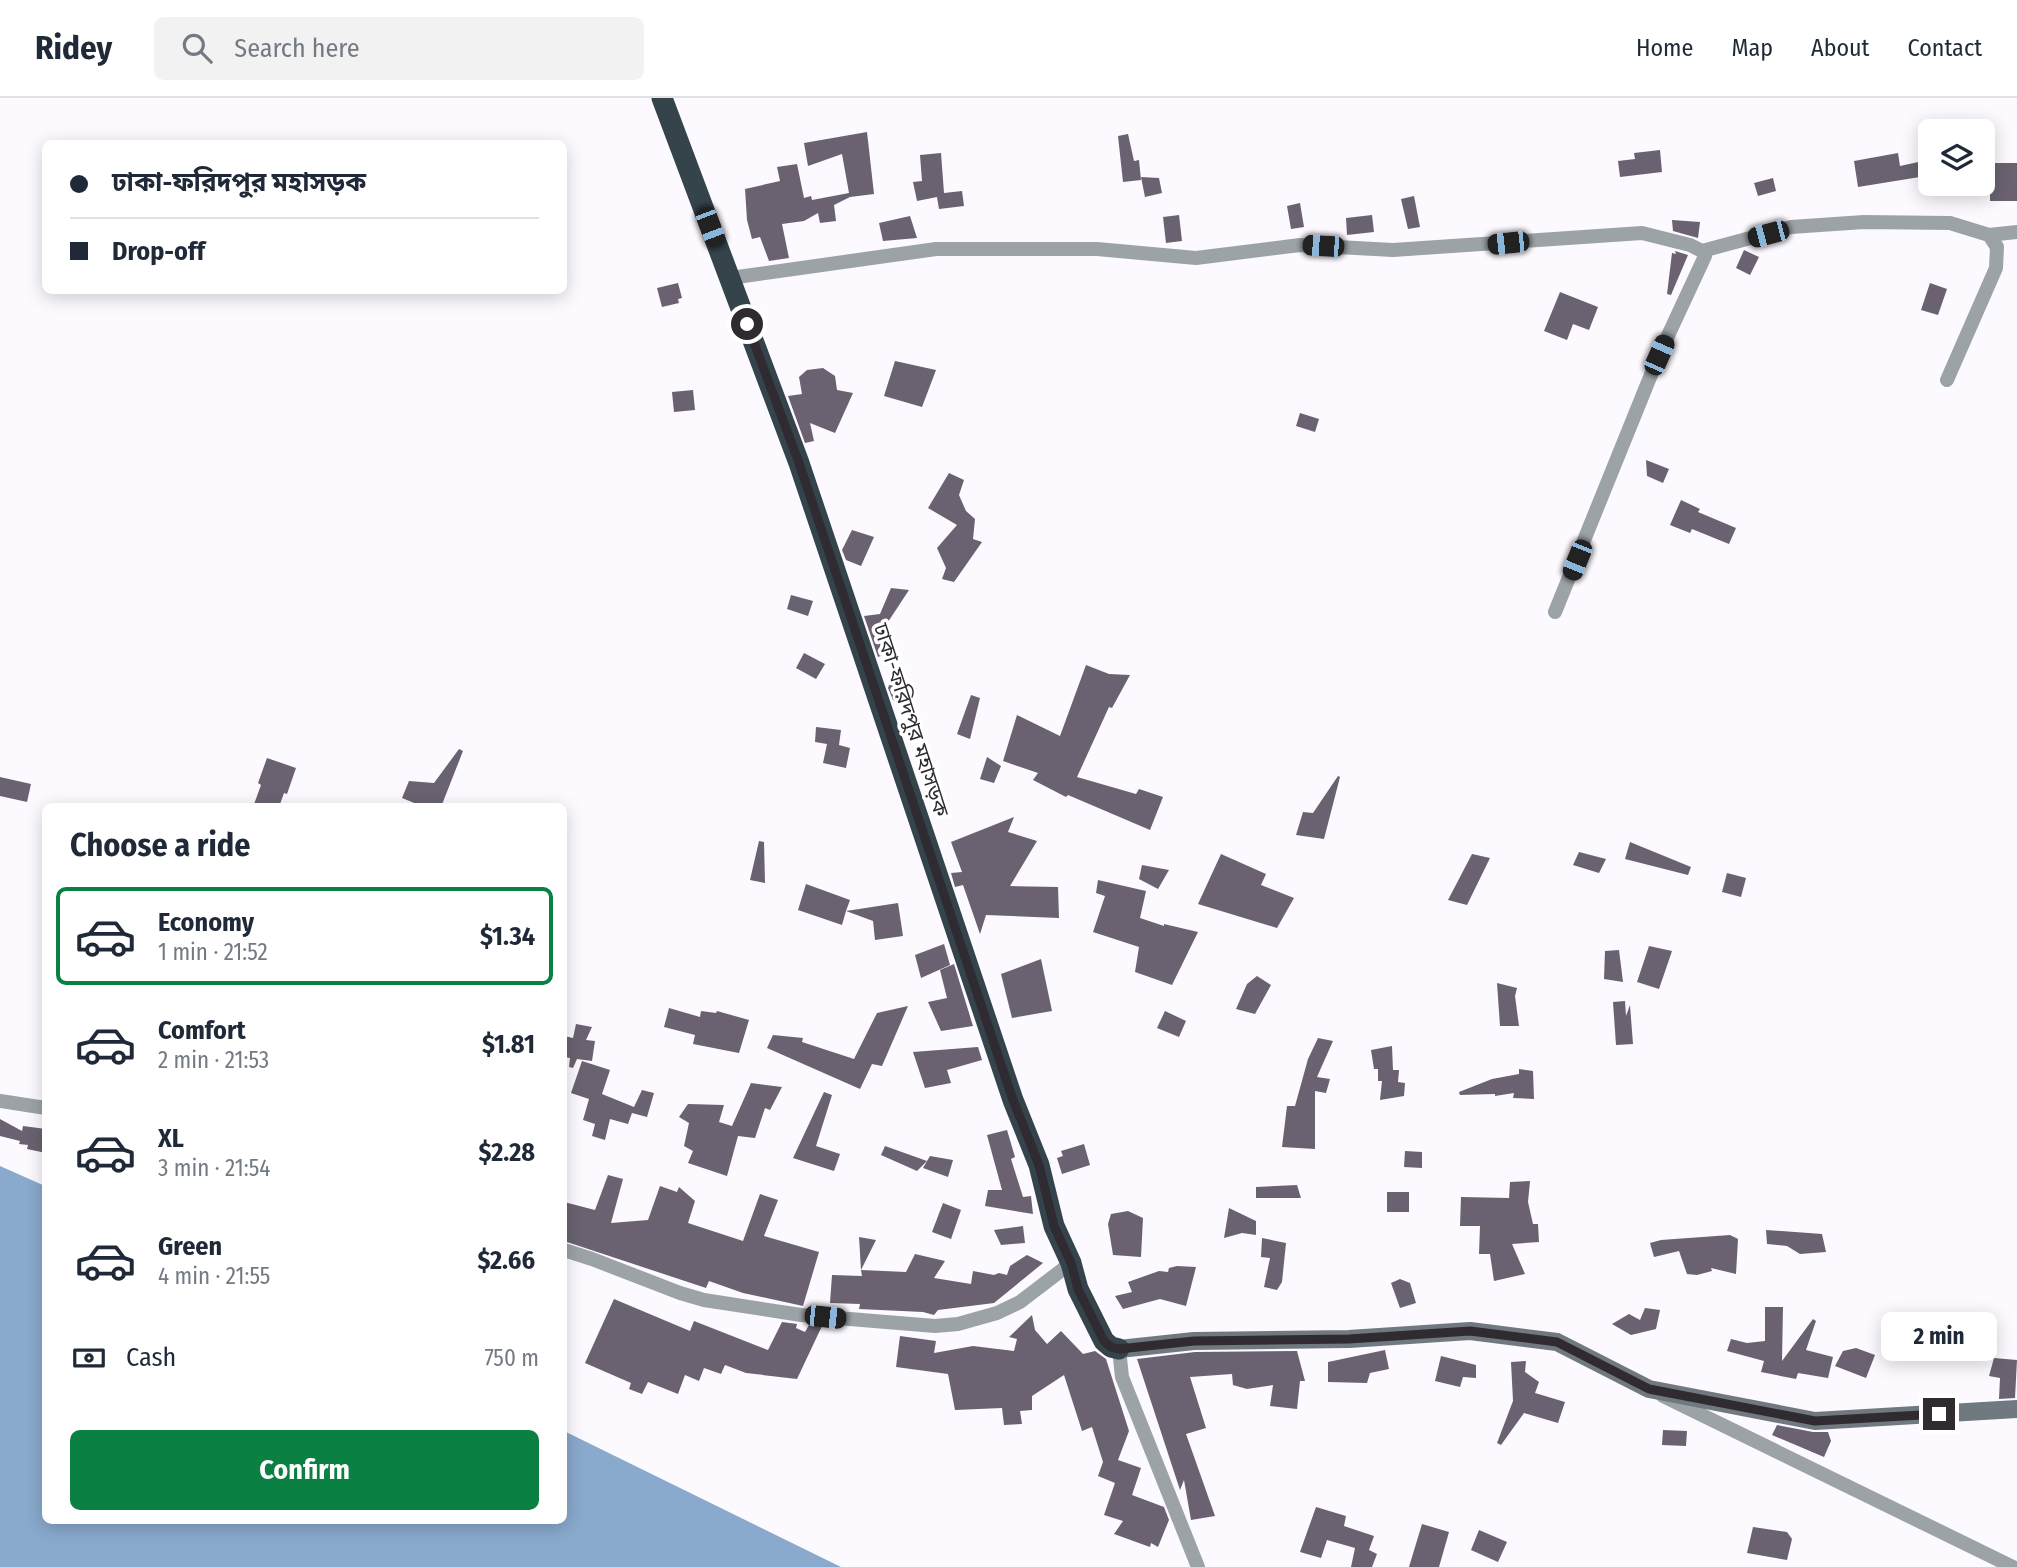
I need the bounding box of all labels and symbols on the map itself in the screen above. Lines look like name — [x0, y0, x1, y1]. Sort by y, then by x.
car — [693, 204, 728, 250]
car — [1745, 218, 1792, 250]
car — [1487, 230, 1530, 256]
car — [1302, 234, 1345, 258]
route start — [731, 308, 763, 340]
car — [1641, 332, 1678, 378]
car — [1560, 537, 1595, 583]
street label: ঢাকা-ফরিদপুর মহাসড়ক — [867, 619, 955, 821]
car — [804, 1304, 847, 1330]
callout: 2 min — [1881, 1312, 1997, 1362]
route end — [1923, 1398, 1955, 1430]

